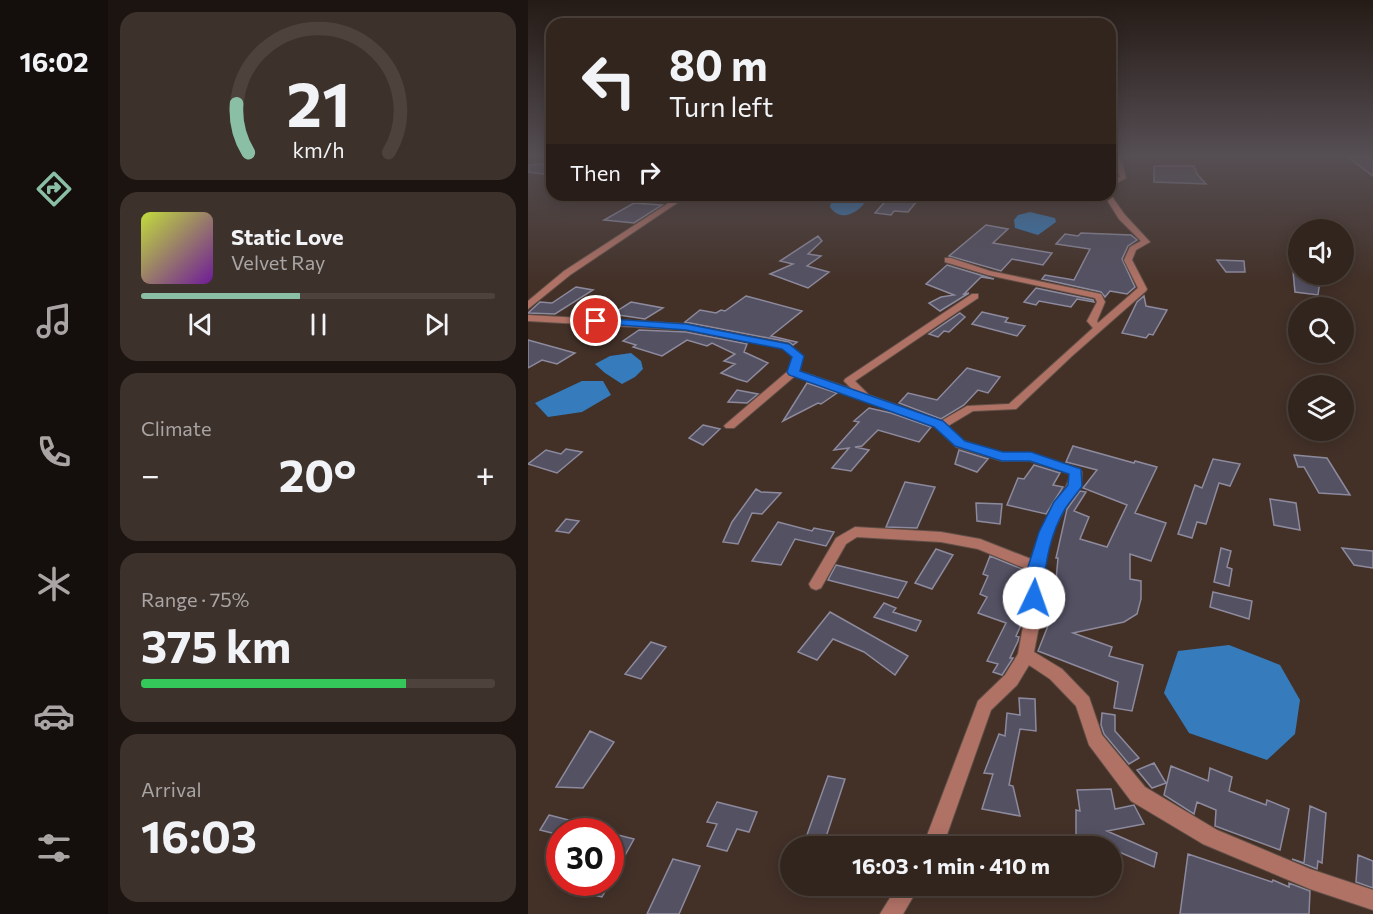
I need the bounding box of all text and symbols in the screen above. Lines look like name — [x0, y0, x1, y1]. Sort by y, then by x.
text: 80 m — [669, 38, 768, 90]
icon: left — [570, 42, 648, 120]
text: 16:02 — [19, 45, 89, 78]
text: 21 — [286, 64, 350, 140]
text: Turn left — [669, 90, 773, 123]
text: km/h — [292, 137, 344, 163]
icon: right — [633, 156, 666, 189]
text: Then — [570, 159, 621, 186]
icon: directions — [33, 168, 75, 210]
map controls — [1288, 219, 1354, 441]
button: sound — [1288, 219, 1354, 285]
text: Static Love — [231, 223, 344, 250]
text: Velvet Ray — [231, 250, 325, 274]
pin — [570, 295, 621, 346]
button: search — [1288, 297, 1354, 363]
icon: music — [33, 300, 75, 342]
icon: arrive — [579, 304, 612, 337]
icon: previous — [184, 308, 217, 341]
icon: pause — [302, 308, 335, 341]
icon: next — [420, 308, 453, 341]
button: layers — [1288, 375, 1354, 441]
text: Climate — [141, 416, 211, 440]
icon: phone — [33, 431, 75, 473]
text: 20° — [279, 446, 357, 501]
text: − — [141, 453, 160, 494]
text: + — [476, 453, 495, 494]
icon: climate — [33, 563, 75, 605]
position arrow — [1002, 566, 1066, 630]
text: Range · 75% — [141, 587, 249, 611]
text: 375 km — [141, 617, 291, 672]
icon: car — [33, 695, 75, 737]
text: Arrival — [141, 777, 202, 801]
text: 16:03 — [141, 807, 257, 862]
speed limit sign: 30 — [546, 818, 624, 896]
icon: filters — [33, 827, 75, 869]
text: 16:03 · 1 min · 410 m — [852, 852, 1050, 879]

